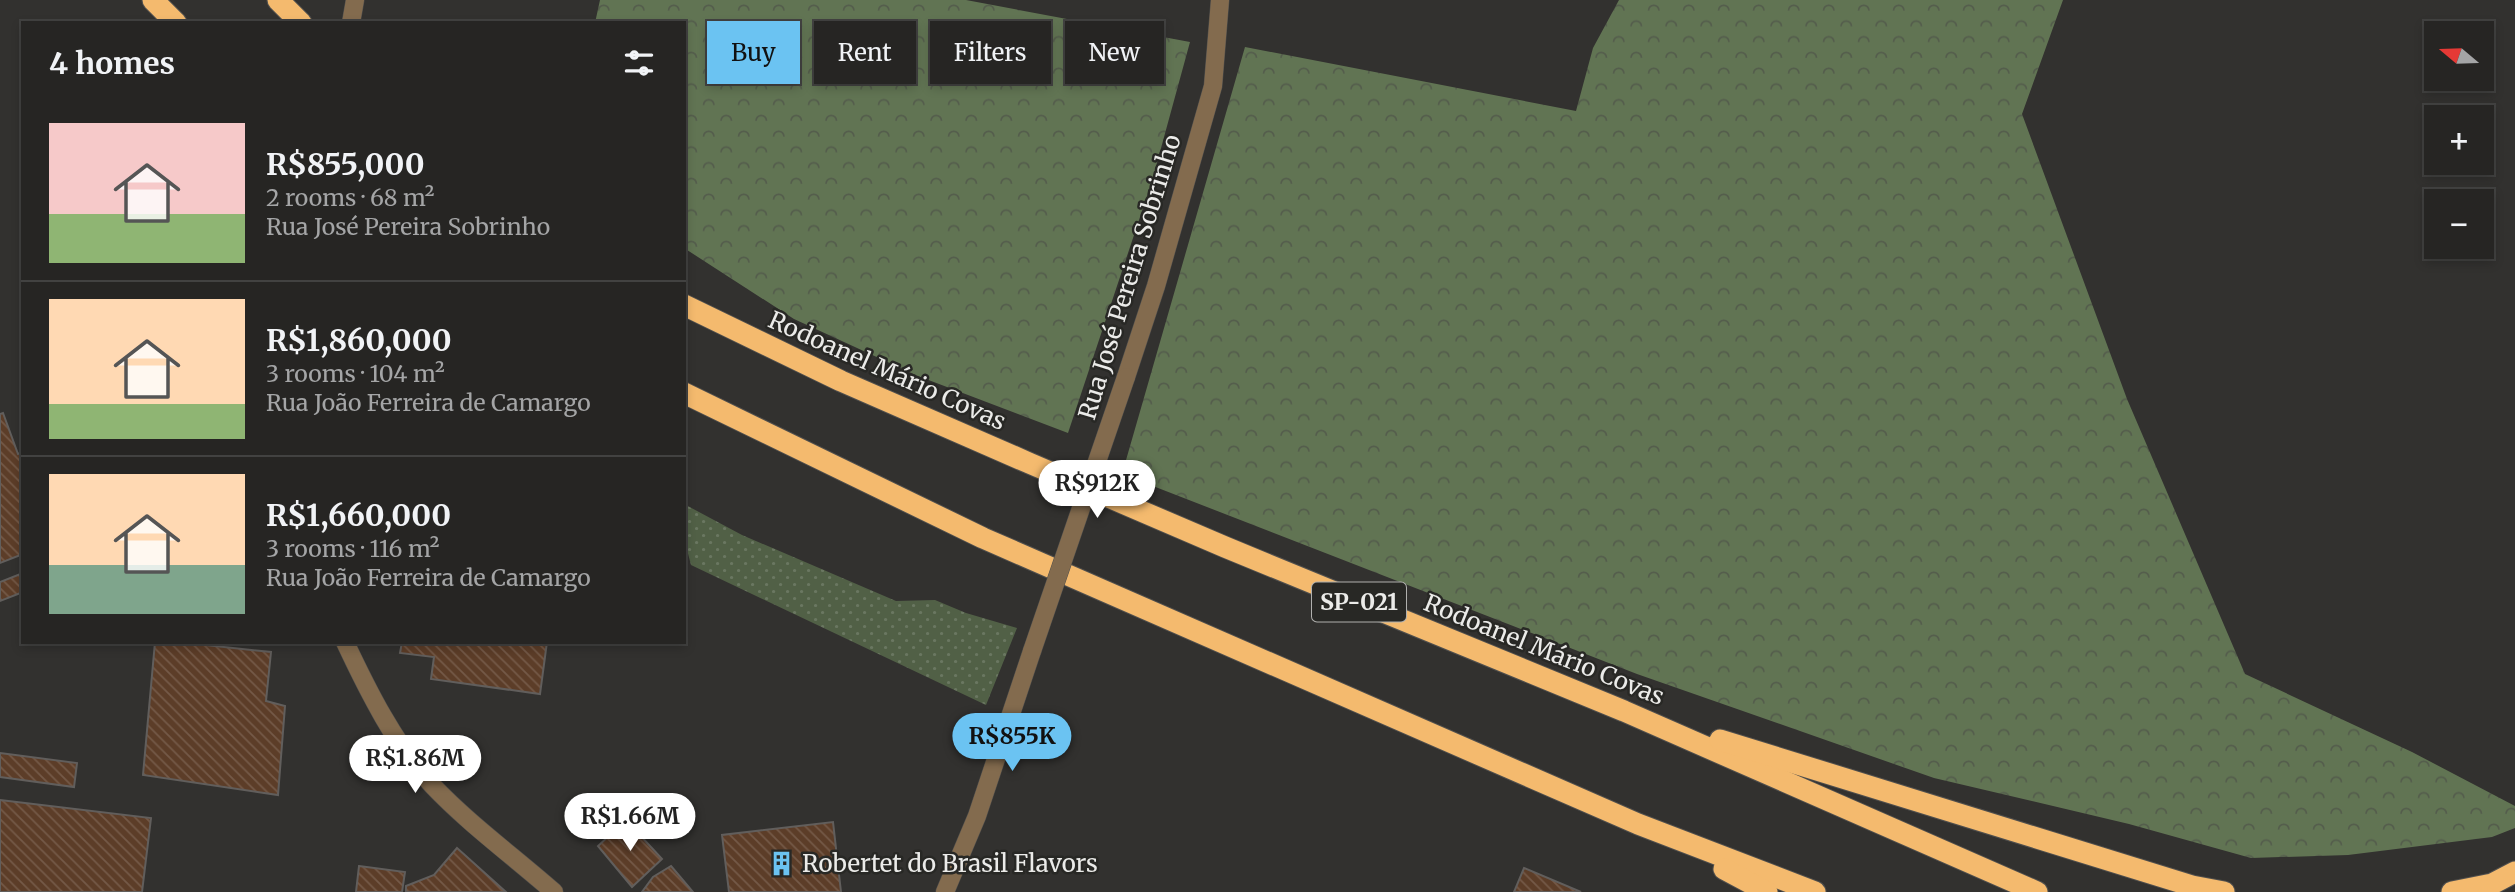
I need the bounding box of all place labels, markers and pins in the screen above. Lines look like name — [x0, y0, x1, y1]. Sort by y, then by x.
pin: R$912K — [1040, 461, 1154, 520]
pin: R$855K — [955, 714, 1069, 773]
pin: R$1.86M — [350, 736, 480, 795]
pin: R$1.66M — [565, 794, 695, 853]
place label: Robertet do Brasil Flavors — [802, 848, 1098, 879]
building icon: Robertet do Brasil Flavors — [768, 850, 796, 878]

